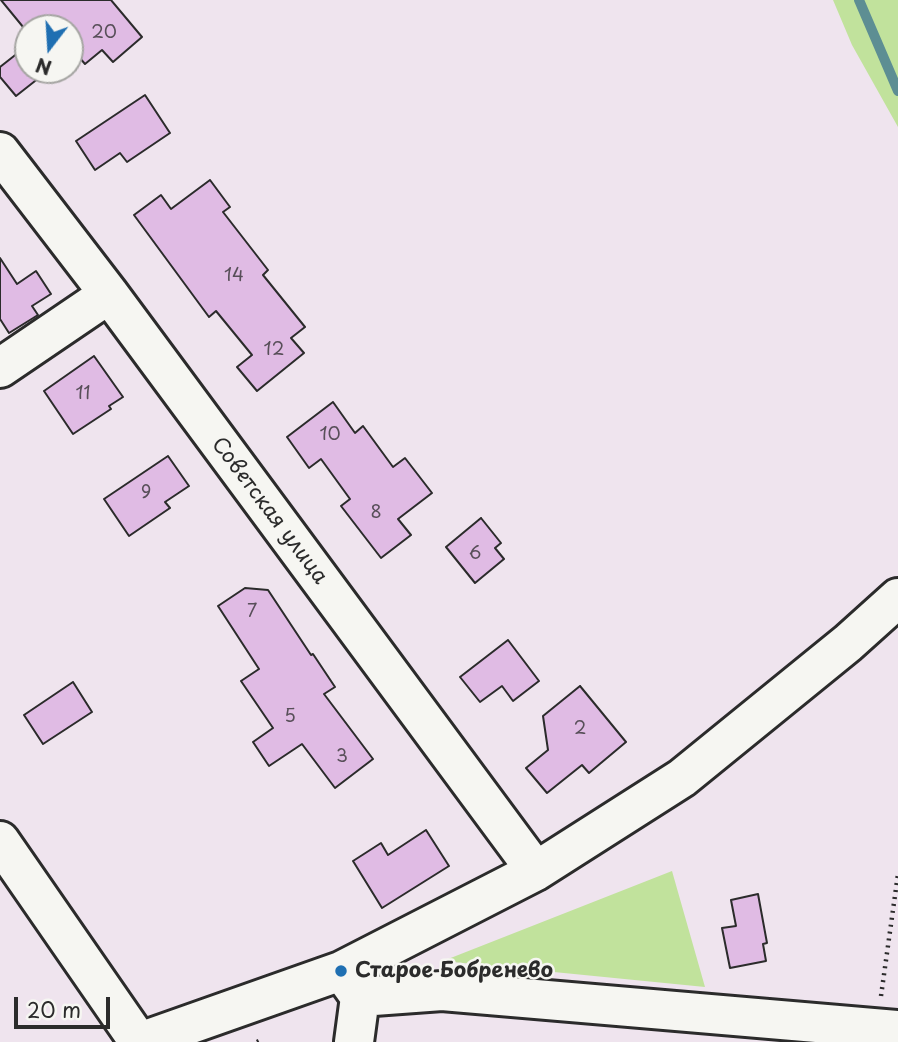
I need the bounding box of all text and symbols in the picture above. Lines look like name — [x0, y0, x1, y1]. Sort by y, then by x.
north arrow — [14, 14, 84, 84]
house number: 20 — [91, 22, 117, 44]
text: N — [32, 52, 55, 83]
house number: 14 — [224, 265, 244, 287]
house number: 12 — [264, 339, 284, 361]
house number: 11 — [75, 383, 91, 405]
house number: 10 — [319, 424, 341, 446]
street label: Советская улица — [206, 433, 332, 589]
house number: 9 — [141, 482, 151, 504]
house number: 8 — [370, 502, 382, 524]
house number: 6 — [469, 543, 481, 565]
house number: 7 — [247, 601, 257, 623]
house number: 5 — [284, 706, 296, 728]
house number: 2 — [574, 718, 586, 740]
house number: 3 — [336, 746, 348, 768]
place label: Старое Бобренево — [355, 958, 553, 984]
marker: Старое Бобренево — [333, 963, 349, 979]
scale bar — [18, 982, 114, 1026]
text: 20 m — [27, 993, 81, 1025]

